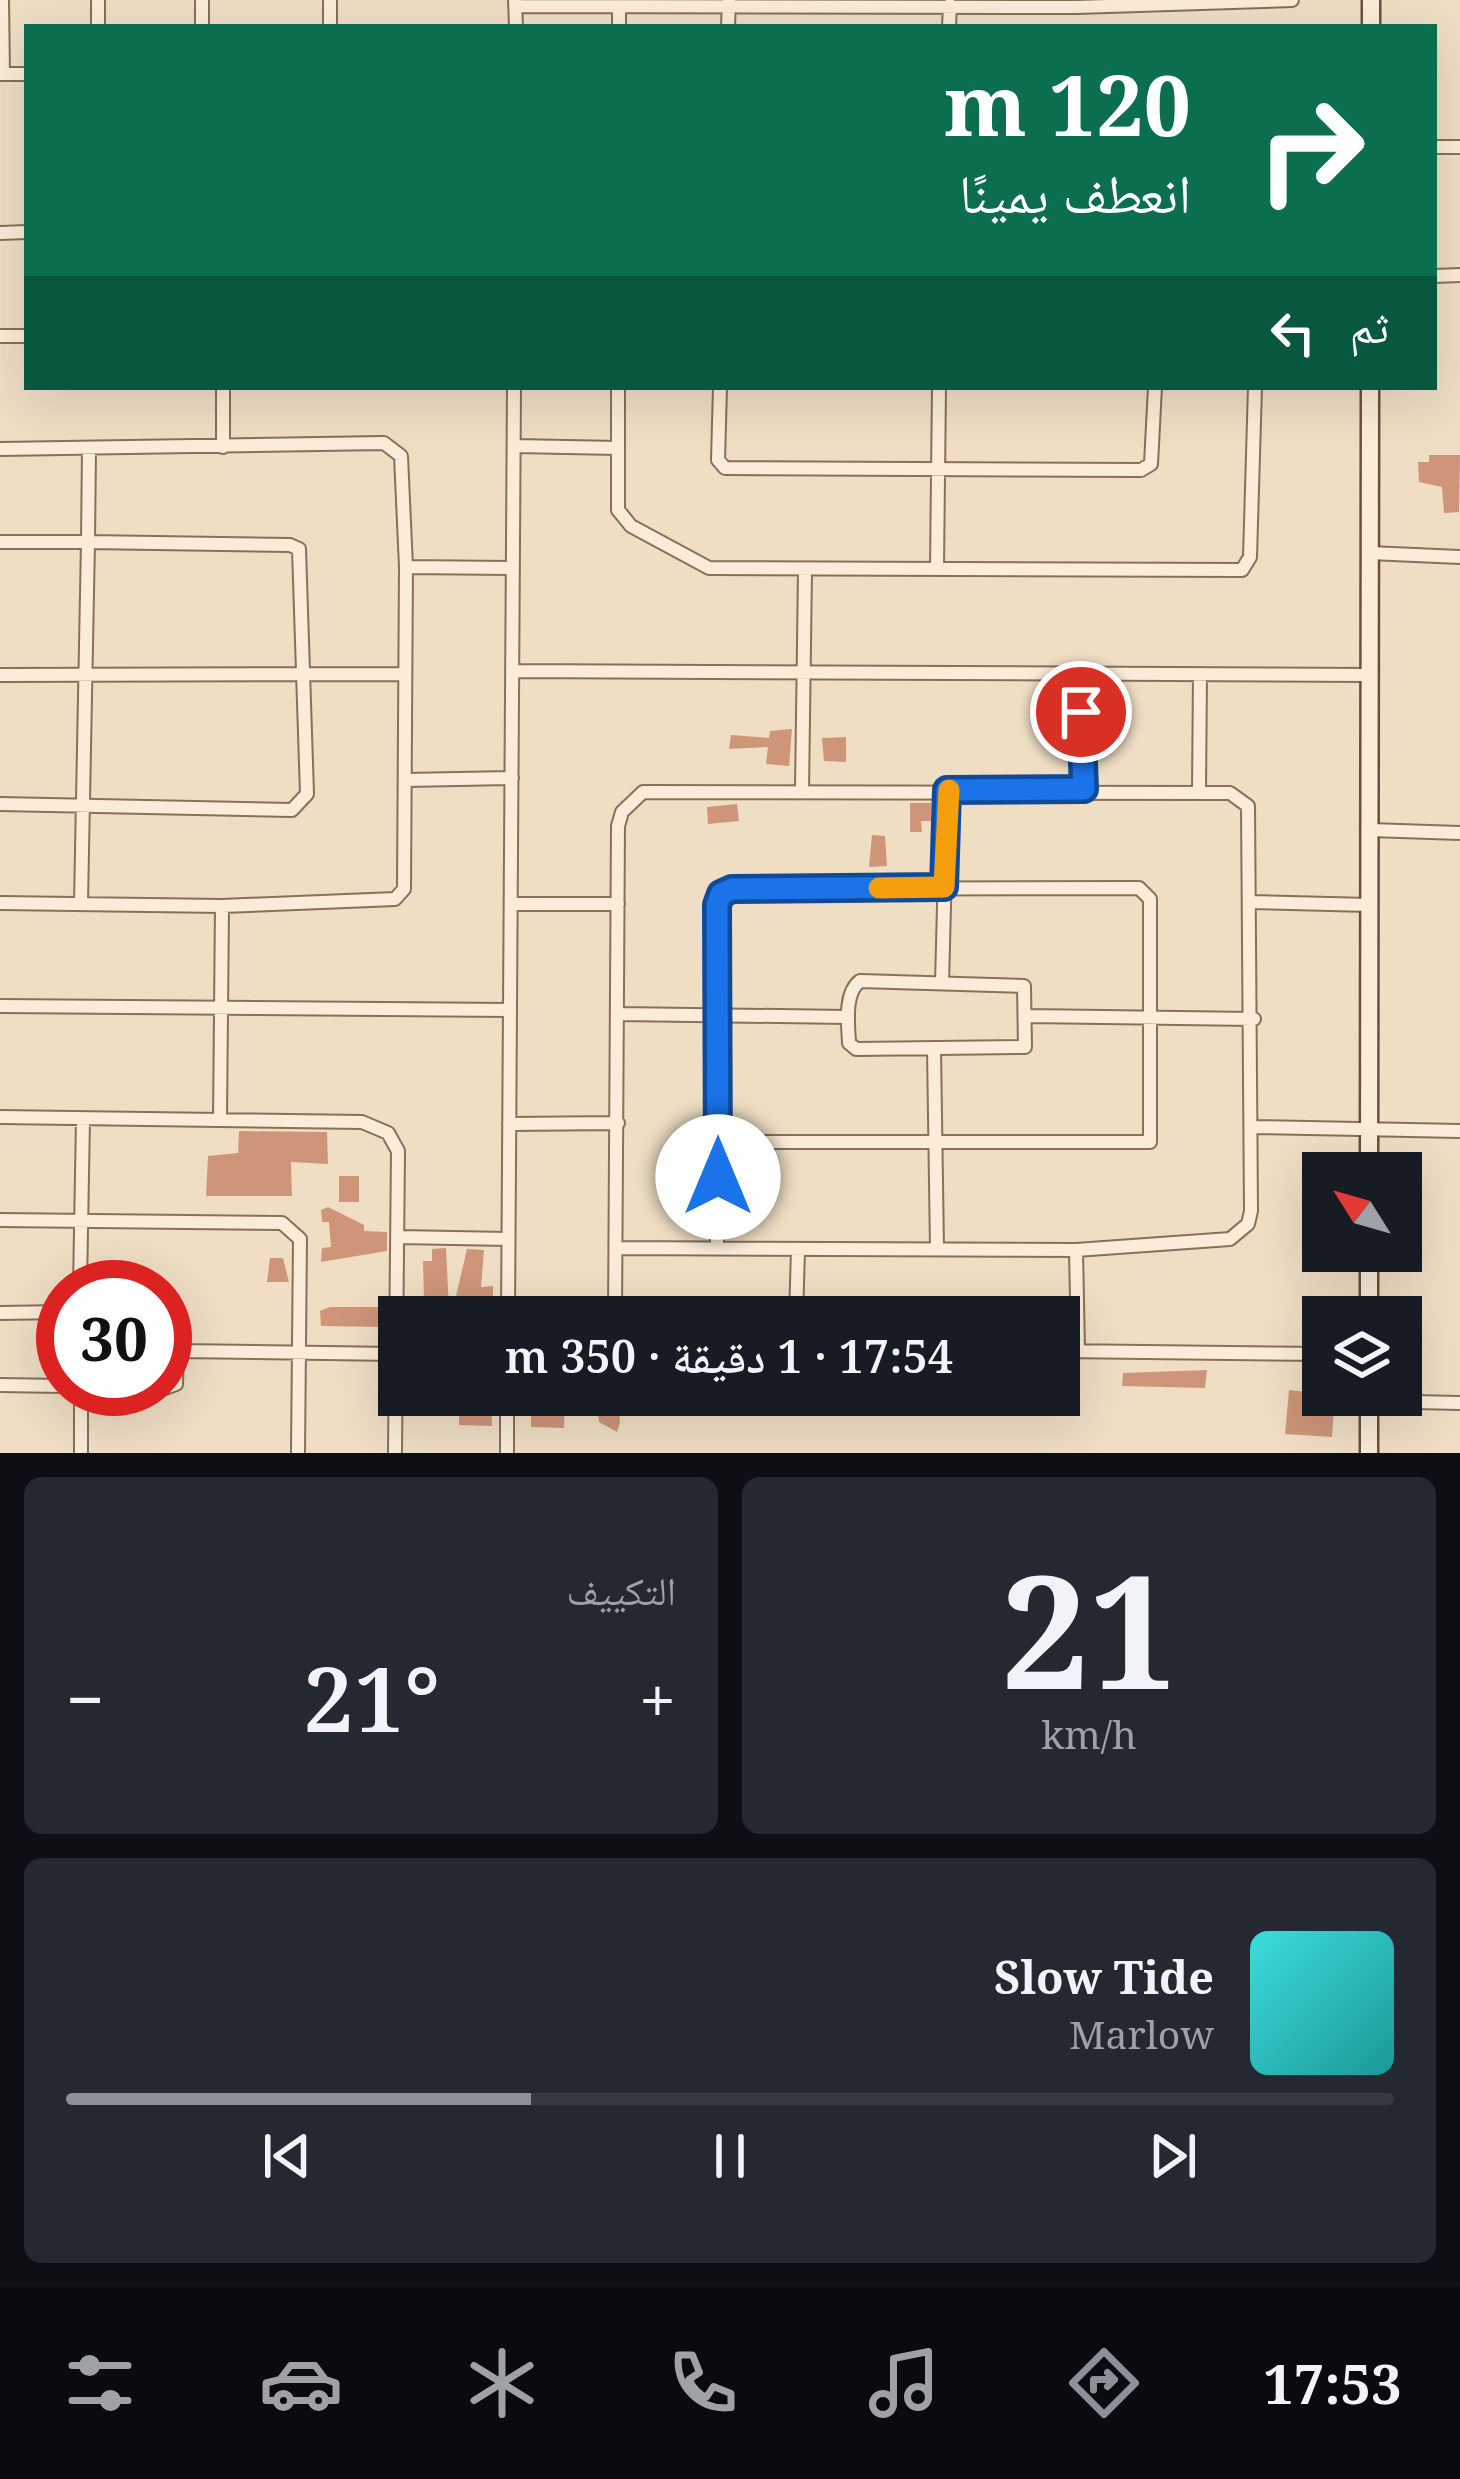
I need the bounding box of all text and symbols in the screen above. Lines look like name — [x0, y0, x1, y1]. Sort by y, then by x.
text: 120 m — [944, 46, 1191, 161]
icon: right — [1233, 72, 1389, 228]
text: انعطف يمينًا — [959, 155, 1191, 229]
text: ثم — [1350, 295, 1389, 356]
icon: left — [1260, 300, 1326, 366]
pin — [1030, 661, 1132, 763]
icon: arrive — [1048, 679, 1114, 745]
position arrow — [655, 1114, 781, 1240]
north arrow — [1302, 1152, 1422, 1272]
map controls — [1302, 1152, 1422, 1416]
speed limit sign: 30 — [36, 1260, 192, 1416]
button: layers — [1302, 1296, 1422, 1416]
text: 17:54 · 1 دقيقة · 350 m — [505, 1325, 953, 1386]
text: 21 — [1001, 1522, 1177, 1735]
text: التكييف — [567, 1563, 676, 1616]
text: 21° — [303, 1636, 440, 1758]
text: − — [66, 1653, 104, 1743]
text: + — [639, 1653, 676, 1743]
text: km/h — [1041, 1707, 1137, 1760]
text: Slow Tide — [994, 1946, 1214, 2007]
text: Marlow — [1069, 2007, 1214, 2060]
icon: previous — [254, 2123, 320, 2189]
icon: pause — [697, 2123, 763, 2189]
icon: next — [1140, 2123, 1206, 2189]
icon: filters — [58, 2341, 142, 2425]
icon: car — [259, 2341, 343, 2425]
icon: climate — [460, 2341, 544, 2425]
icon: phone — [661, 2341, 745, 2425]
icon: music — [862, 2341, 946, 2425]
icon: directions — [1062, 2341, 1146, 2425]
text: 17:53 — [1263, 2346, 1402, 2420]

